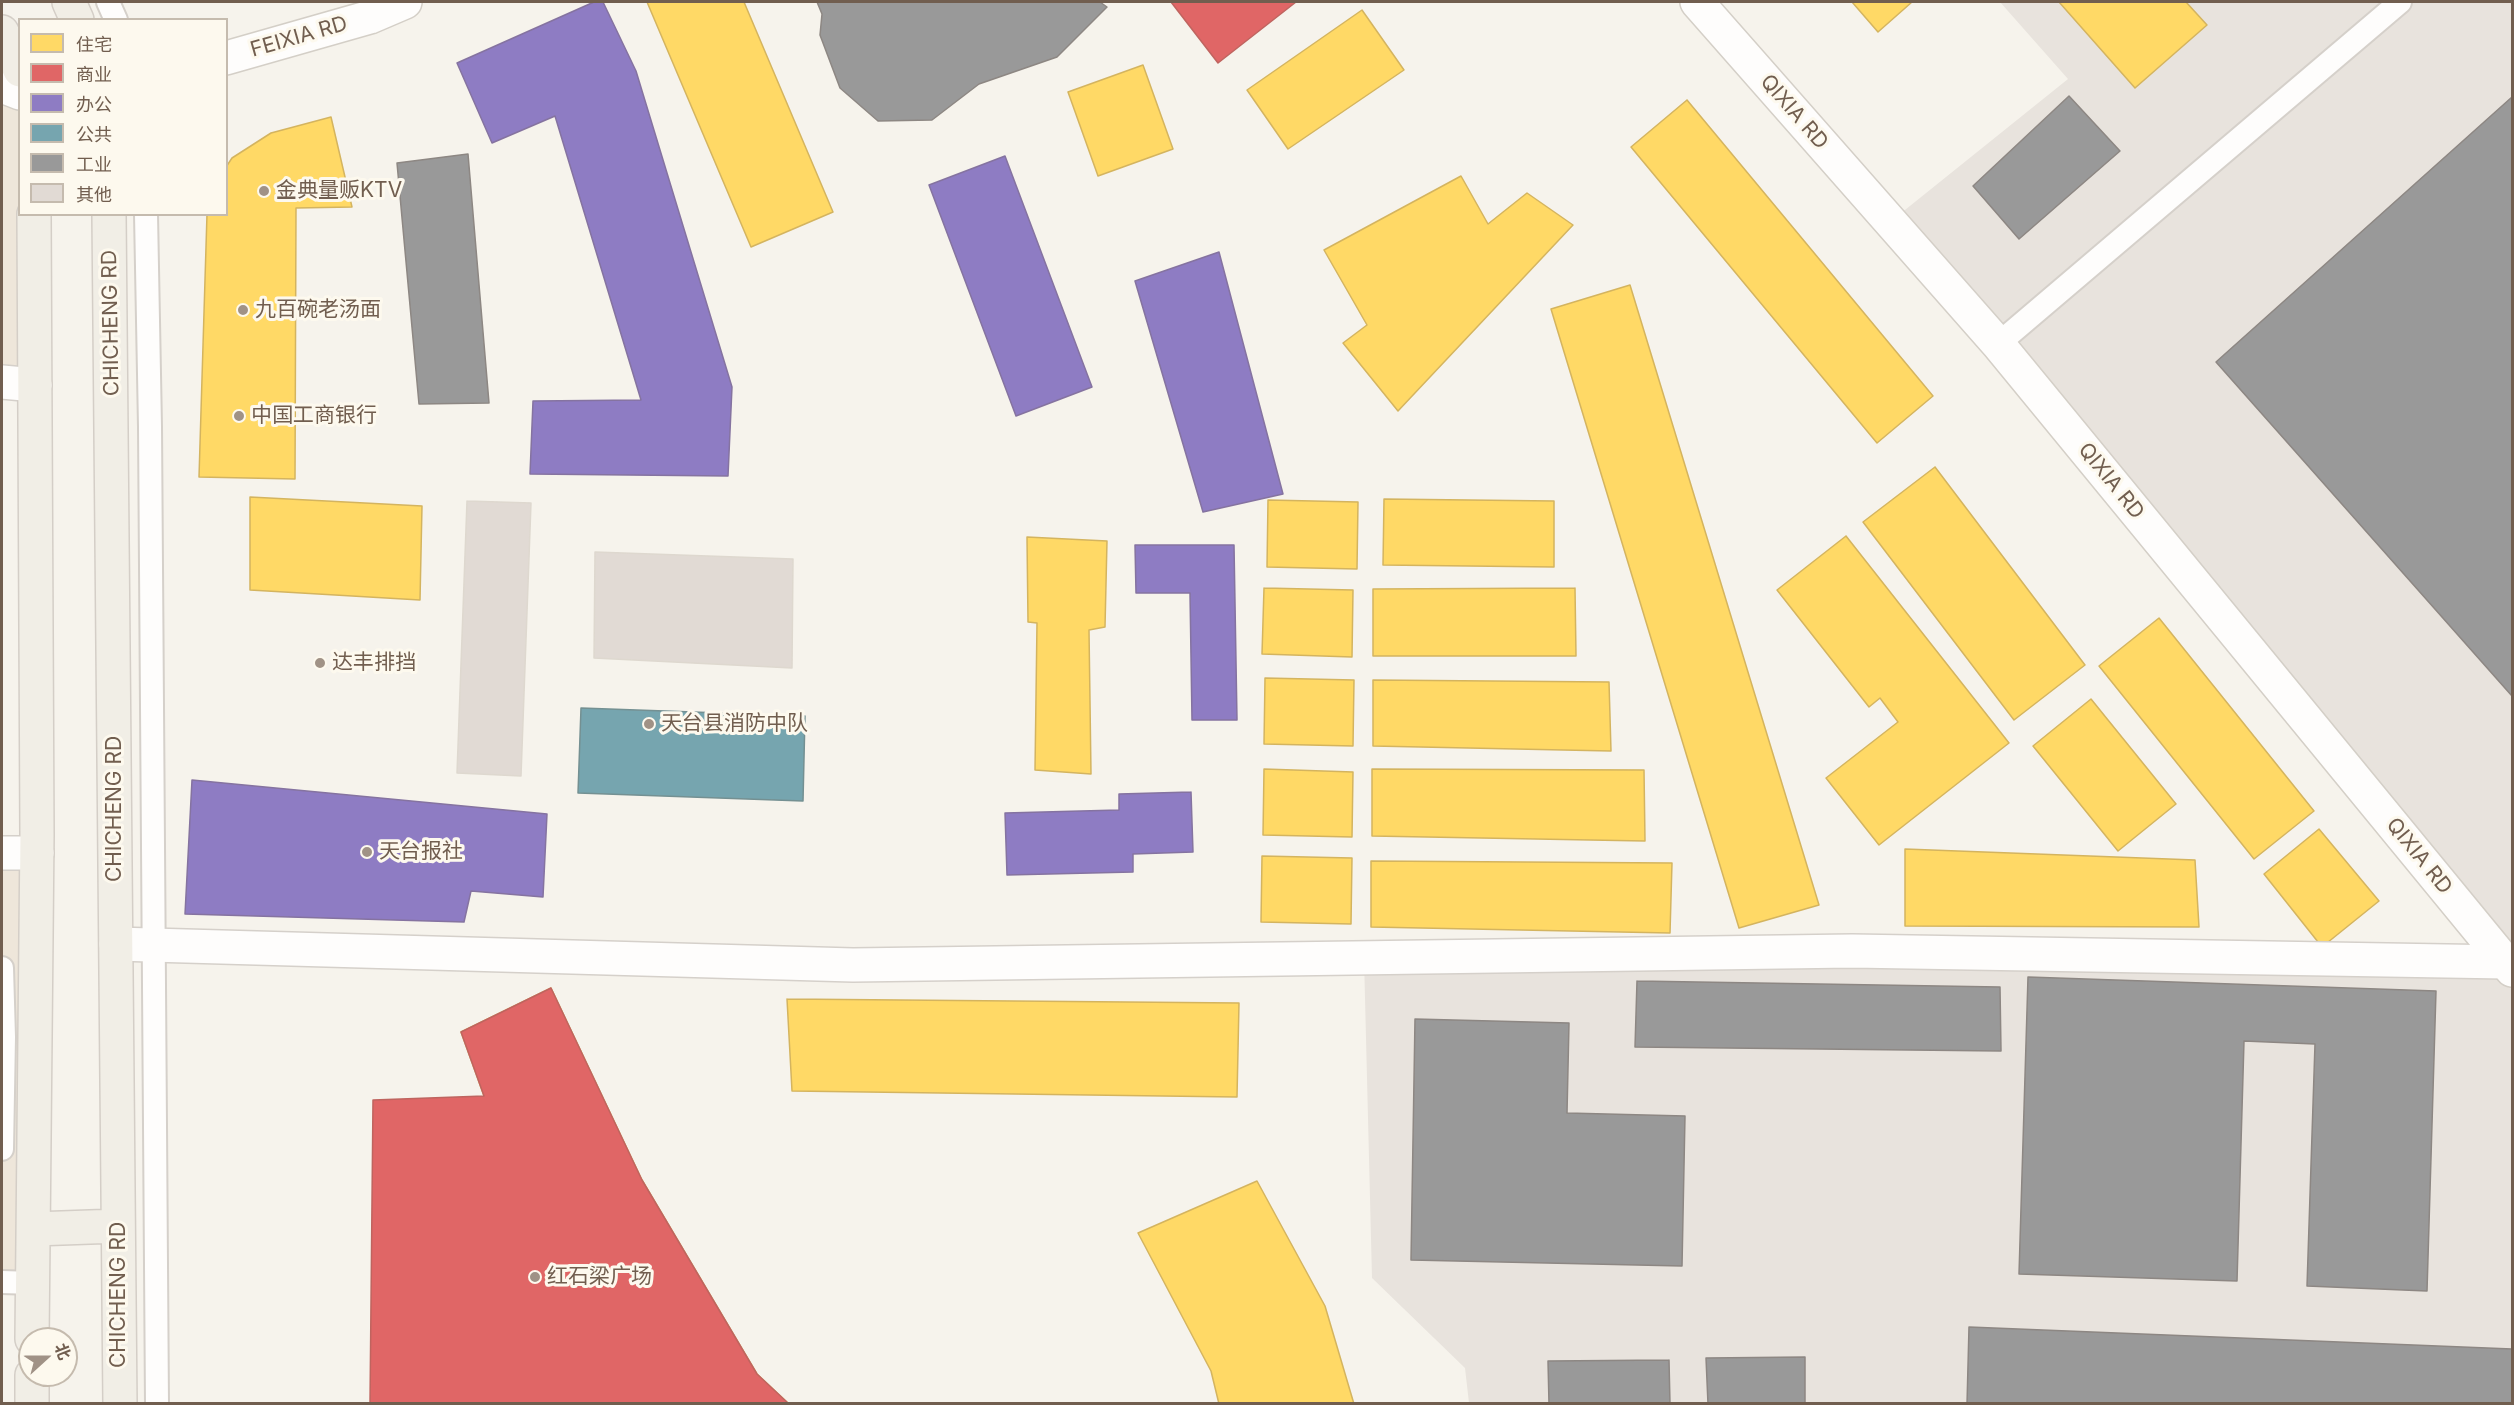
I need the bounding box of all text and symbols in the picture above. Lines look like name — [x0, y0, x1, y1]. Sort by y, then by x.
street label: FEIXIA RD — [248, 11, 350, 63]
legend — [18, 18, 228, 216]
text: 住宅 — [76, 34, 112, 55]
text: 商业 — [76, 64, 112, 85]
street label: QIXIA RD — [1755, 69, 1833, 155]
text: 办公 — [76, 94, 112, 115]
text: 公共 — [76, 124, 112, 145]
text: 工业 — [76, 154, 112, 175]
place label: 金典量贩KTV — [276, 178, 402, 204]
text: 其他 — [76, 184, 112, 205]
marker: 金典量贩KTV — [257, 184, 271, 198]
street label: CHICHENG RD — [97, 250, 125, 396]
place label: 九百碗老汤面 — [255, 297, 381, 323]
marker: 九百碗老汤面 — [236, 303, 250, 317]
place label: 中国工商银行 — [251, 403, 377, 429]
marker: 中国工商银行 — [232, 409, 246, 423]
street label: QIXIA RD — [2073, 438, 2149, 524]
place label: 达丰排挡 — [332, 650, 416, 676]
marker: 达丰排挡 — [313, 656, 327, 670]
place label: 天台县消防中队 — [661, 711, 808, 737]
marker: 天台县消防中队 — [642, 717, 656, 731]
street label: CHICHENG RD — [102, 736, 128, 882]
street label: QIXIA RD — [2381, 813, 2457, 899]
place label: 天台报社 — [379, 839, 463, 865]
marker: 天台报社 — [360, 845, 374, 859]
street label: CHICHENG RD — [106, 1222, 132, 1368]
place label: 红石梁广场 — [547, 1264, 652, 1290]
marker: 红石梁广场 — [528, 1270, 542, 1284]
north arrow — [18, 1327, 78, 1387]
text: 北 — [51, 1340, 75, 1362]

